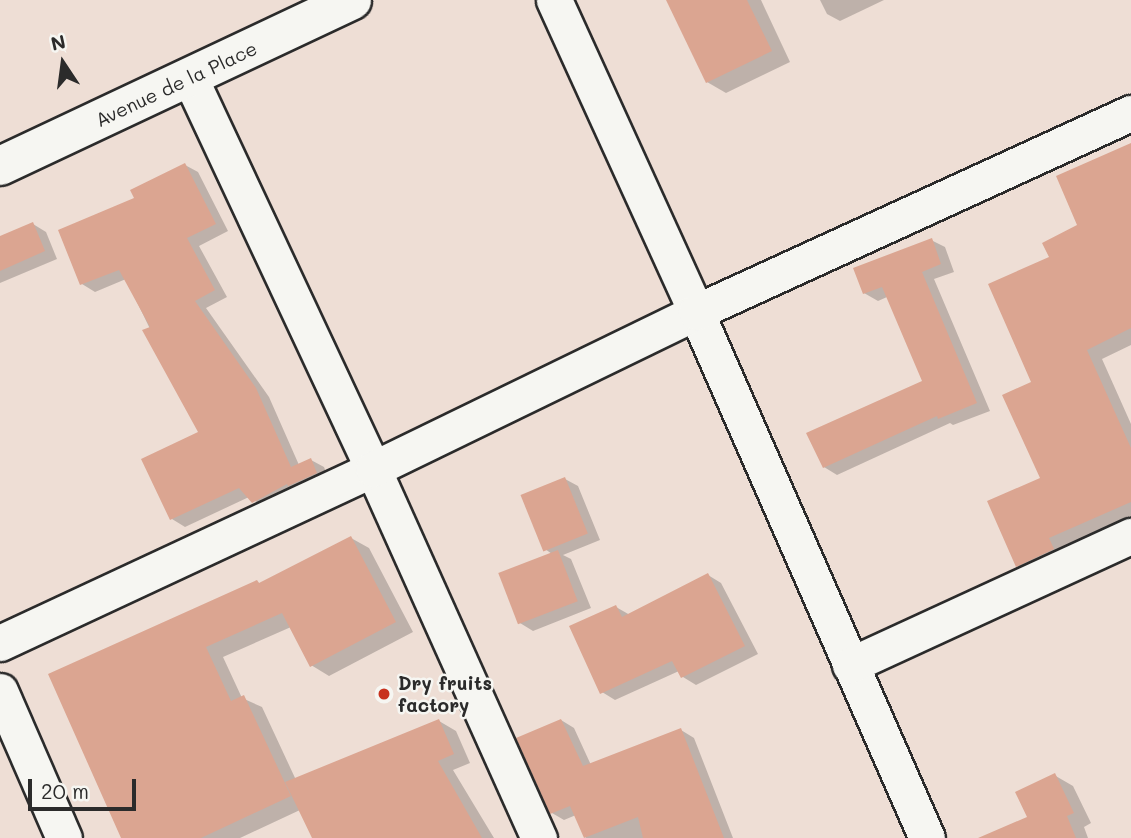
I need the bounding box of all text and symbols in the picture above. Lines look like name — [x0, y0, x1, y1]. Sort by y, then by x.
north arrow — [28, 28, 98, 98]
text: N — [48, 28, 68, 56]
street label: Avenue de la Place — [92, 37, 260, 131]
place label: Dry fruits factory — [398, 672, 492, 716]
marker: Dry fruits factory — [376, 686, 392, 702]
scale bar — [32, 764, 140, 808]
text: 20 m — [41, 777, 89, 804]

